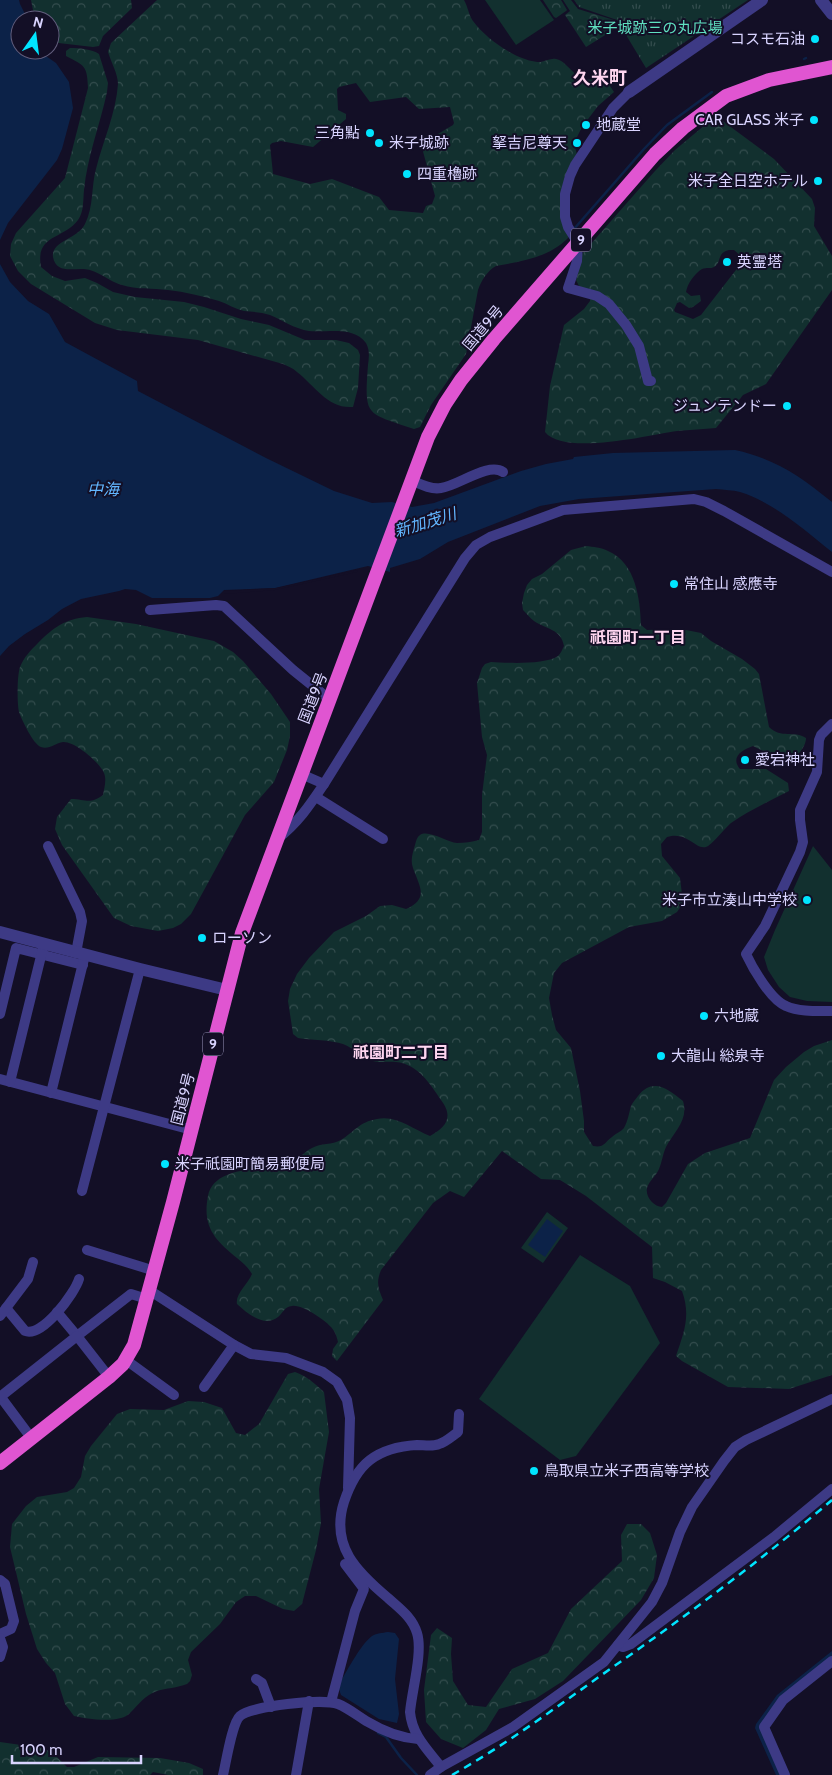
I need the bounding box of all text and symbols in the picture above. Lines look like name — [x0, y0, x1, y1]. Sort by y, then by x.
north arrow — [10, 10, 60, 60]
text: N — [31, 12, 45, 32]
park label: 米子城跡三の丸広場 — [587, 19, 723, 37]
place label: コスモ石油 — [730, 30, 805, 48]
marker: コスモ石油 — [809, 33, 821, 45]
district label: 久米町 — [573, 67, 627, 89]
place label: CAR GLASS 米子 — [695, 111, 804, 129]
marker: CAR GLASS 米子 — [808, 114, 820, 126]
place label: 地蔵堂 — [596, 116, 641, 134]
marker: 地蔵堂 — [580, 119, 592, 131]
place label: 三角點 — [315, 124, 360, 142]
marker: 三角點 — [364, 127, 376, 139]
place label: 米子城跡 — [389, 134, 449, 152]
place label: 拏吉尼尊天 — [492, 134, 567, 152]
marker: 米子城跡 — [373, 137, 385, 149]
marker: 拏吉尼尊天 — [571, 137, 583, 149]
place label: 四重櫓跡 — [417, 165, 477, 183]
marker: 四重櫓跡 — [401, 168, 413, 180]
place label: 米子全日空ホテル — [688, 172, 808, 190]
marker: 米子全日空ホテル — [812, 175, 824, 187]
road number: 9 — [571, 228, 591, 252]
place label: 英霊塔 — [737, 253, 782, 271]
marker: 英霊塔 — [721, 256, 733, 268]
street label: 国道9号 — [459, 302, 507, 354]
place label: ジュンテンドー — [673, 397, 777, 415]
marker: ジュンテンドー — [781, 400, 793, 412]
water label: 中海 — [87, 480, 122, 499]
water label: 新加茂川 — [392, 503, 460, 541]
place label: 常住山 感應寺 — [684, 575, 777, 593]
marker: 常住山 感應寺 — [668, 578, 680, 590]
district label: 祇園町一丁目 — [590, 628, 686, 647]
street label: 国道9号 — [295, 670, 331, 726]
place label: 愛宕神社 — [755, 751, 815, 769]
marker: 愛宕神社 — [739, 754, 751, 766]
place label: 米子市立湊山中学校 — [662, 891, 797, 909]
marker: 米子市立湊山中学校 — [801, 894, 813, 906]
place label: ローソン — [212, 929, 272, 947]
marker: ローソン — [196, 932, 208, 944]
place label: 六地蔵 — [714, 1007, 759, 1025]
marker: 六地蔵 — [698, 1010, 710, 1022]
road number: 9 — [203, 1032, 223, 1056]
district label: 祇園町二丁目 — [353, 1043, 449, 1062]
place label: 大龍山 総泉寺 — [671, 1047, 764, 1065]
marker: 大龍山 総泉寺 — [655, 1050, 667, 1062]
street label: 国道9号 — [168, 1071, 198, 1127]
place label: 米子祇園町簡易郵便局 — [175, 1155, 325, 1173]
marker: 米子祇園町簡易郵便局 — [159, 1158, 171, 1170]
place label: 鳥取県立米子西高等学校 — [544, 1462, 709, 1480]
marker: 鳥取県立米子西高等学校 — [528, 1465, 540, 1477]
scale bar — [12, 1732, 141, 1764]
text: 100 m — [20, 1741, 62, 1759]

